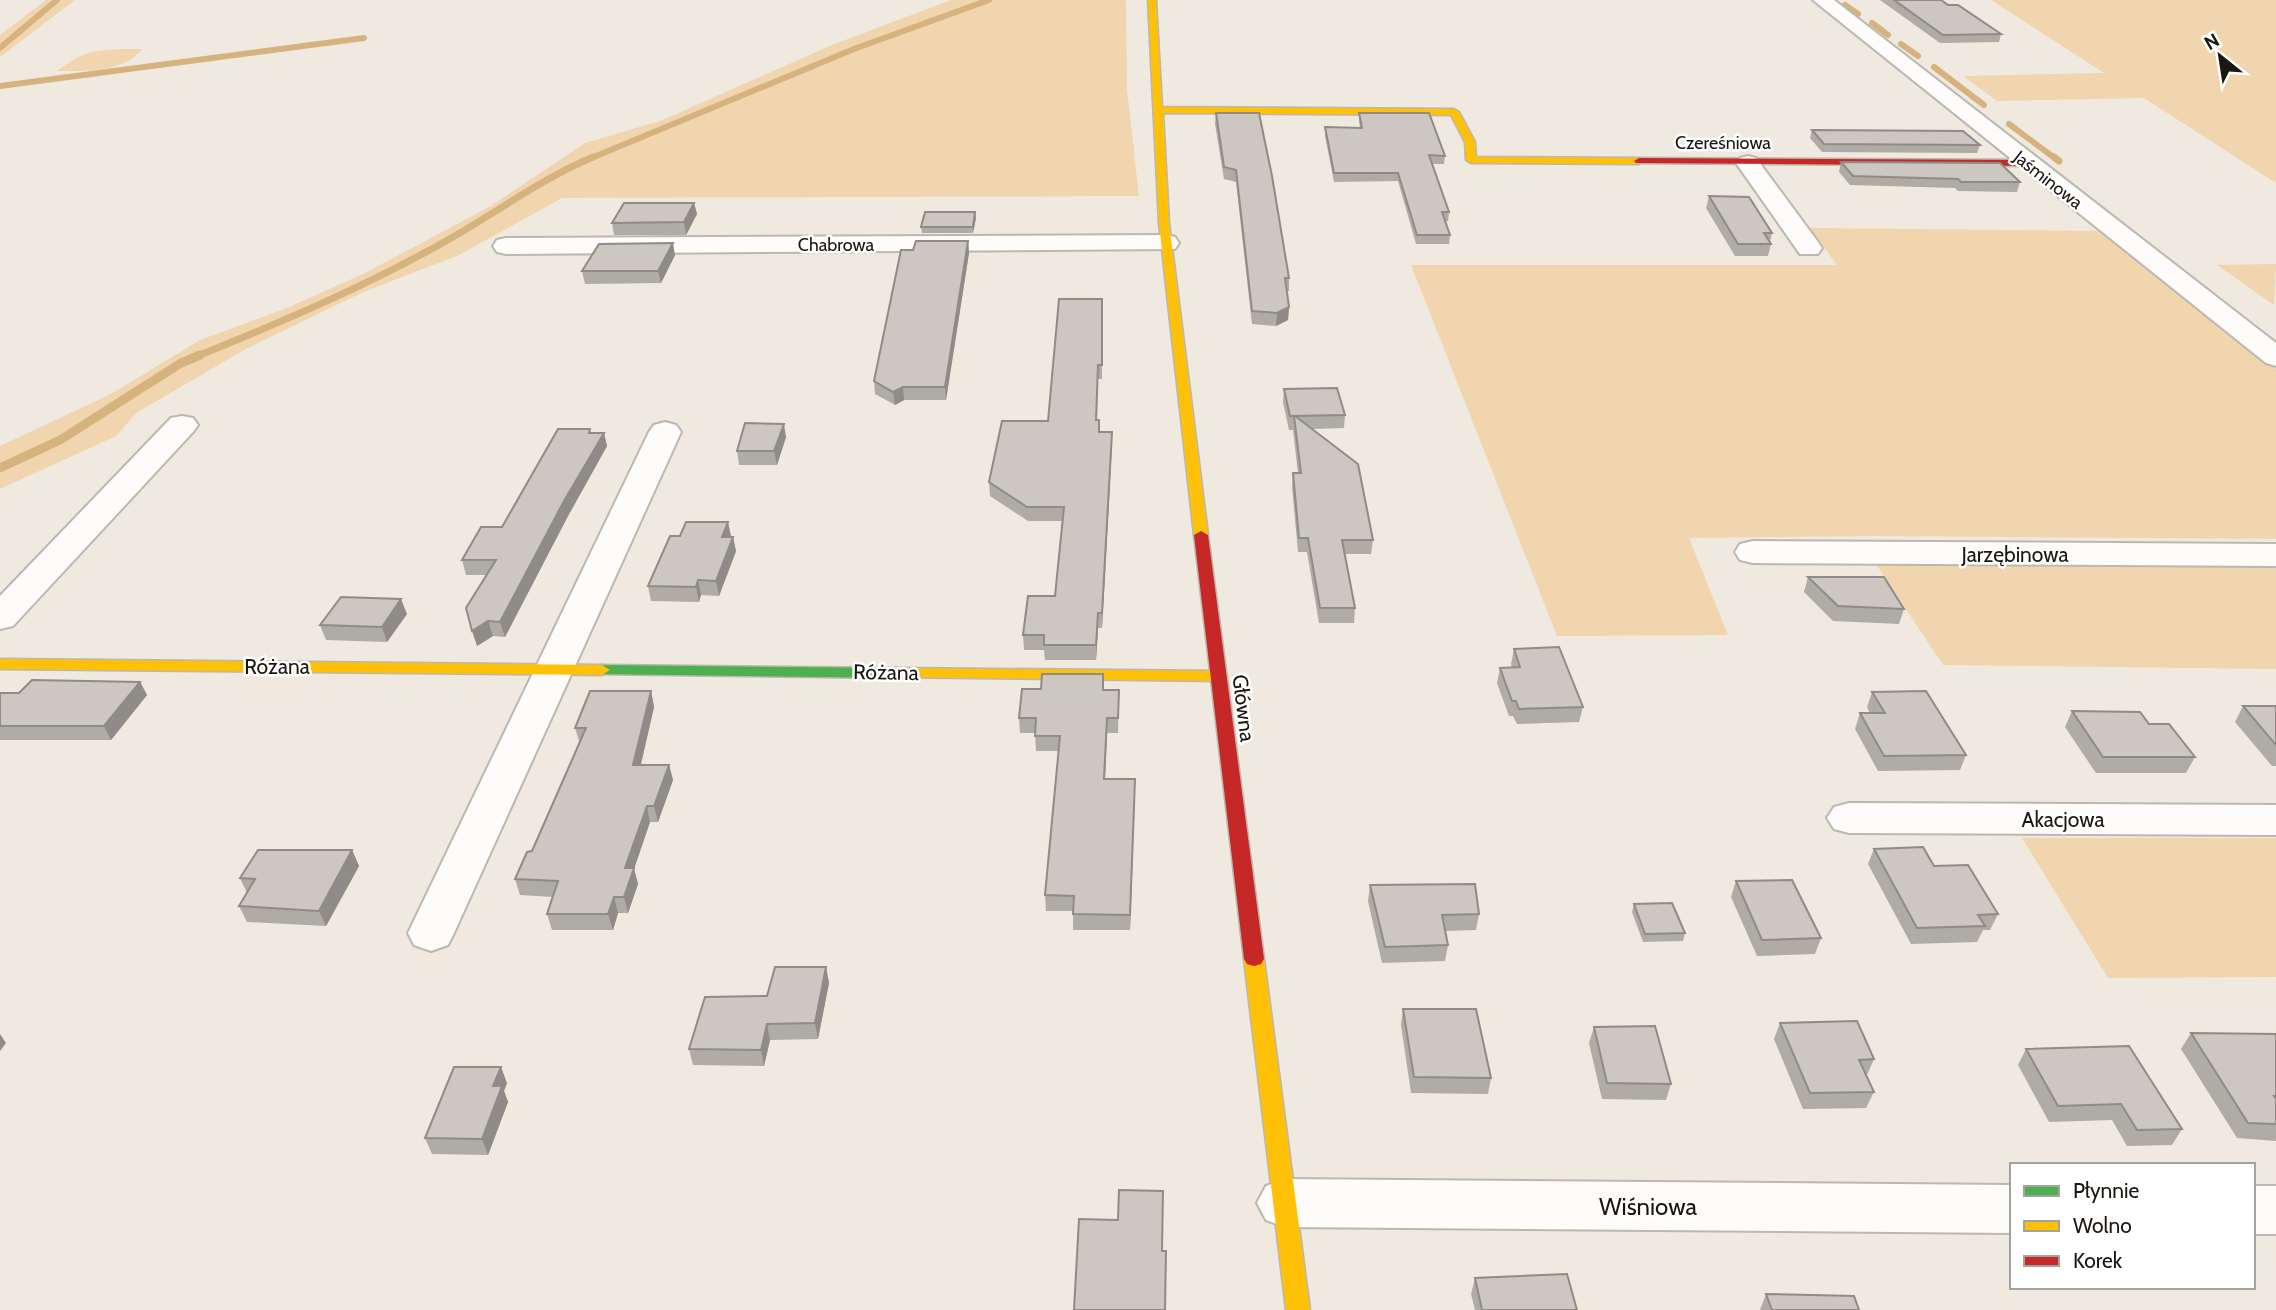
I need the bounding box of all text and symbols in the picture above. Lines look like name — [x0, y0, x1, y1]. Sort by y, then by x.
north arrow — [2185, 21, 2255, 91]
text: N — [2200, 28, 2223, 55]
street label: Czereśniowa — [1675, 132, 1771, 154]
street label: Jaśminowa — [2008, 146, 2087, 214]
street label: Chabrowa — [798, 234, 875, 256]
street label: Jarzębinowa — [1960, 542, 2069, 567]
street label: Różana — [244, 654, 310, 679]
street label: Różana — [853, 659, 919, 685]
street label: Główna — [1227, 673, 1261, 743]
street label: Akacjowa — [2022, 807, 2104, 833]
legend — [2010, 1163, 2255, 1289]
text: Płynnie — [2073, 1178, 2140, 1203]
street label: Wiśniowa — [1599, 1192, 1697, 1221]
text: Wolno — [2073, 1213, 2132, 1238]
text: Korek — [2073, 1248, 2123, 1273]

